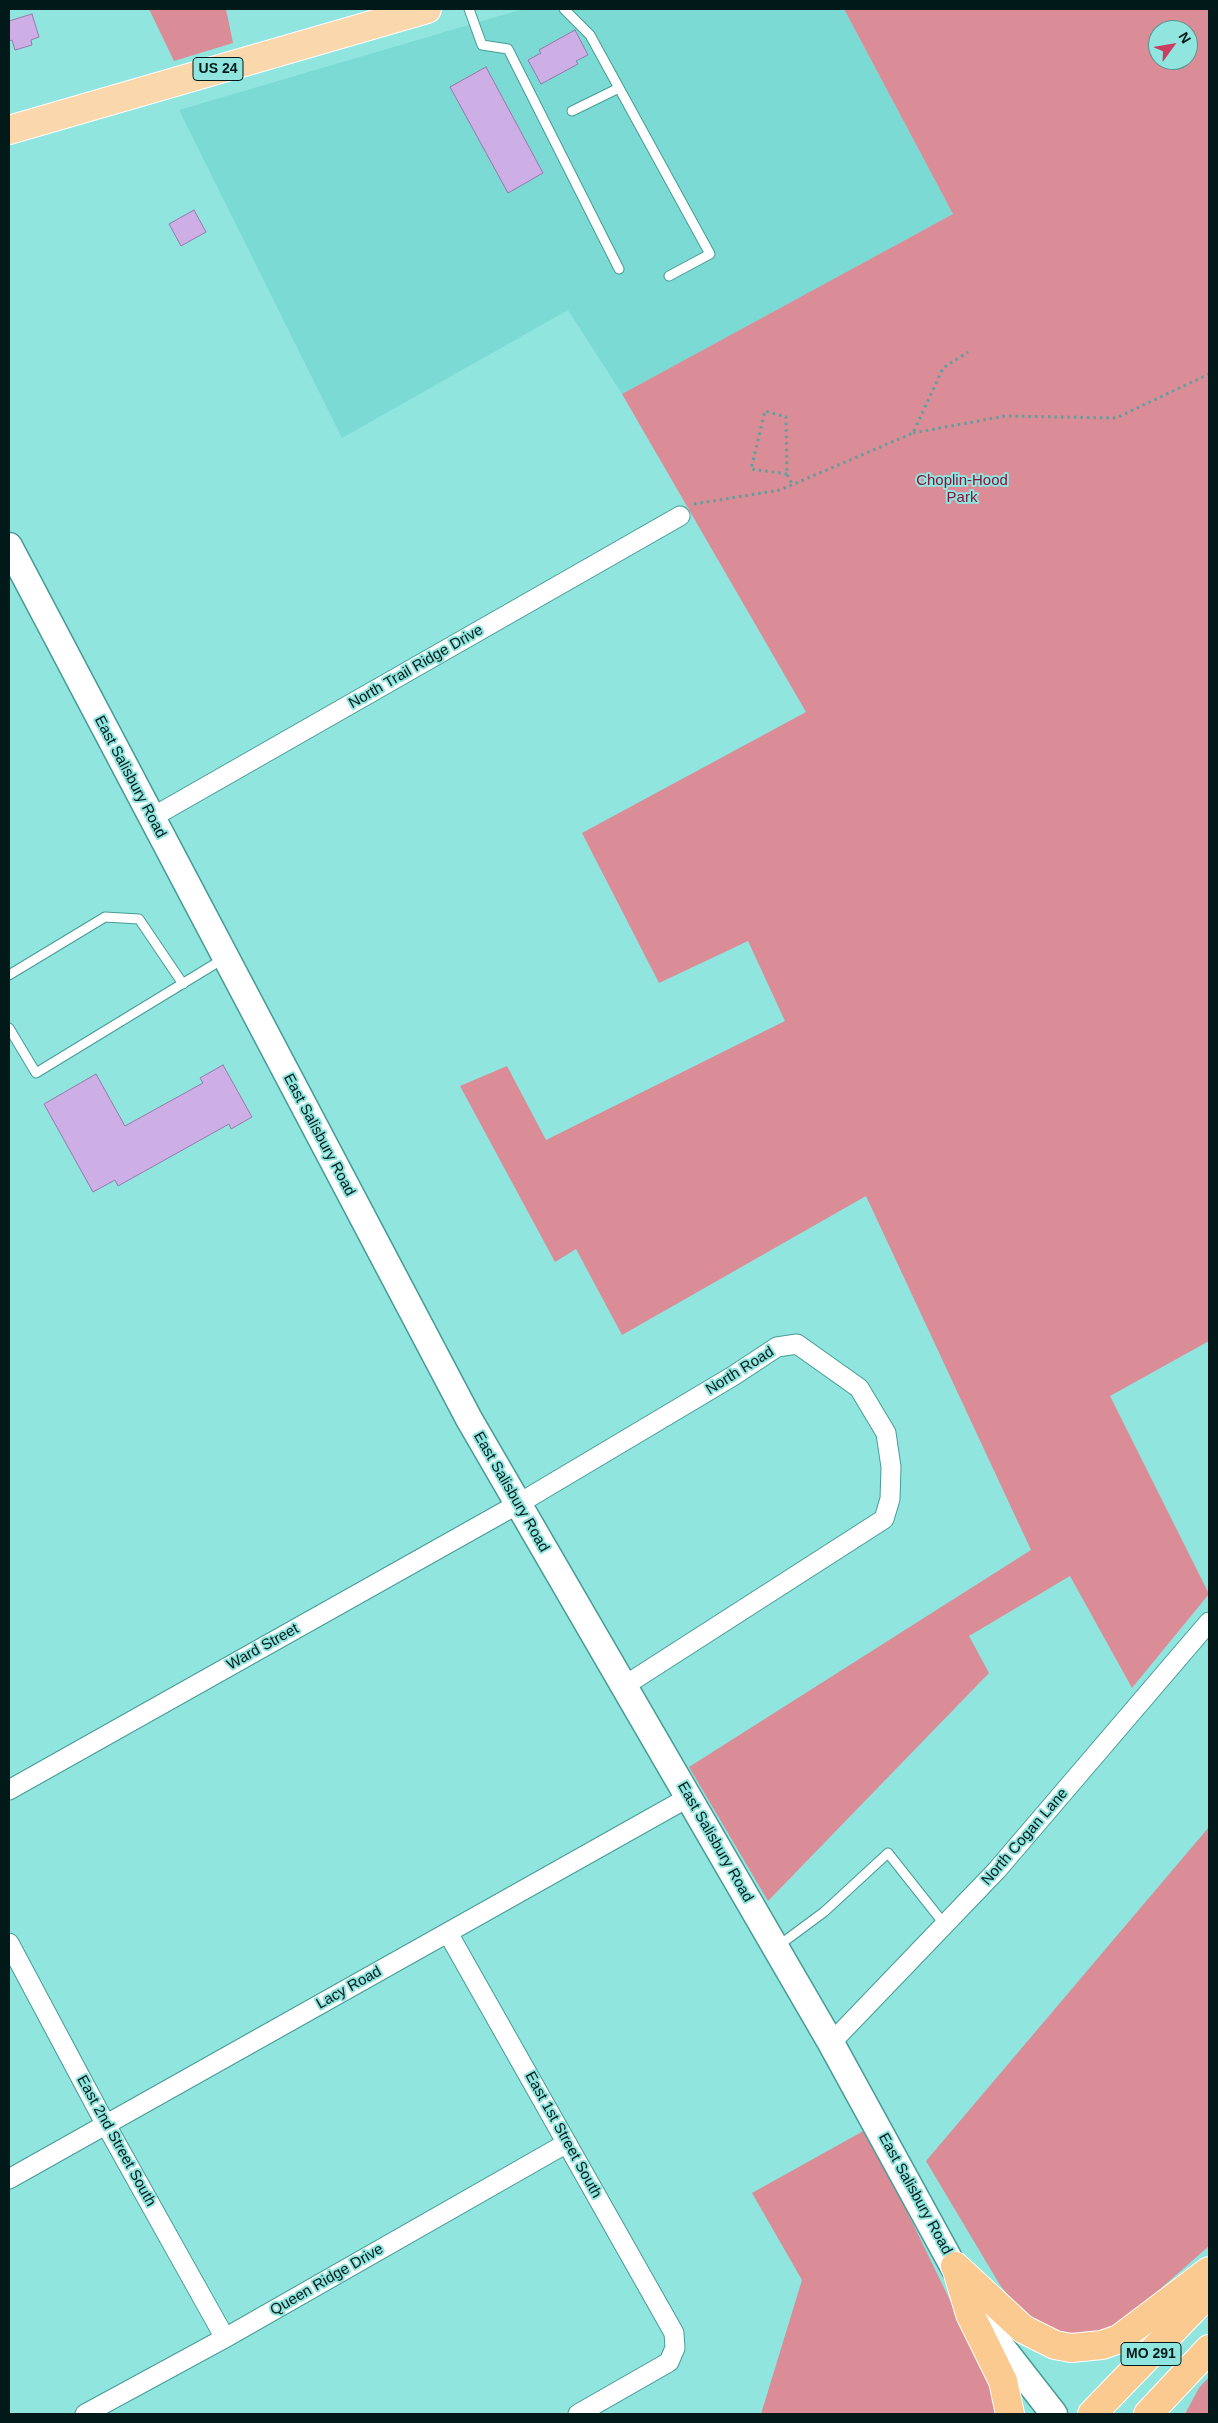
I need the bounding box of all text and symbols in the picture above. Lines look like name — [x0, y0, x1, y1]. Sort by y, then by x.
north arrow — [1148, 20, 1198, 70]
text: N — [1175, 29, 1194, 46]
road number: US 24 — [193, 58, 243, 80]
park label: Choplin-Hood Park — [916, 472, 1008, 507]
street label: North Trail Ridge Drive — [346, 621, 486, 713]
street label: East Salisbury Road — [90, 713, 170, 841]
street label: East Salisbury Road — [279, 1071, 359, 1199]
street label: North Road — [703, 1343, 777, 1399]
street label: East Salisbury Road — [469, 1429, 553, 1555]
street label: Ward Street — [224, 1620, 302, 1674]
street label: East Salisbury Road — [673, 1779, 757, 1905]
street label: North Cogan Lane — [978, 1785, 1072, 1889]
street label: Lacy Road — [313, 1963, 385, 2013]
street label: East 1st Street South — [521, 2069, 605, 2201]
street label: East 2nd Street South — [73, 2072, 159, 2210]
street label: East Salisbury Road — [874, 2130, 956, 2258]
street label: Queen Ridge Drive — [267, 2240, 387, 2320]
road number: MO 291 — [1121, 2342, 1181, 2366]

